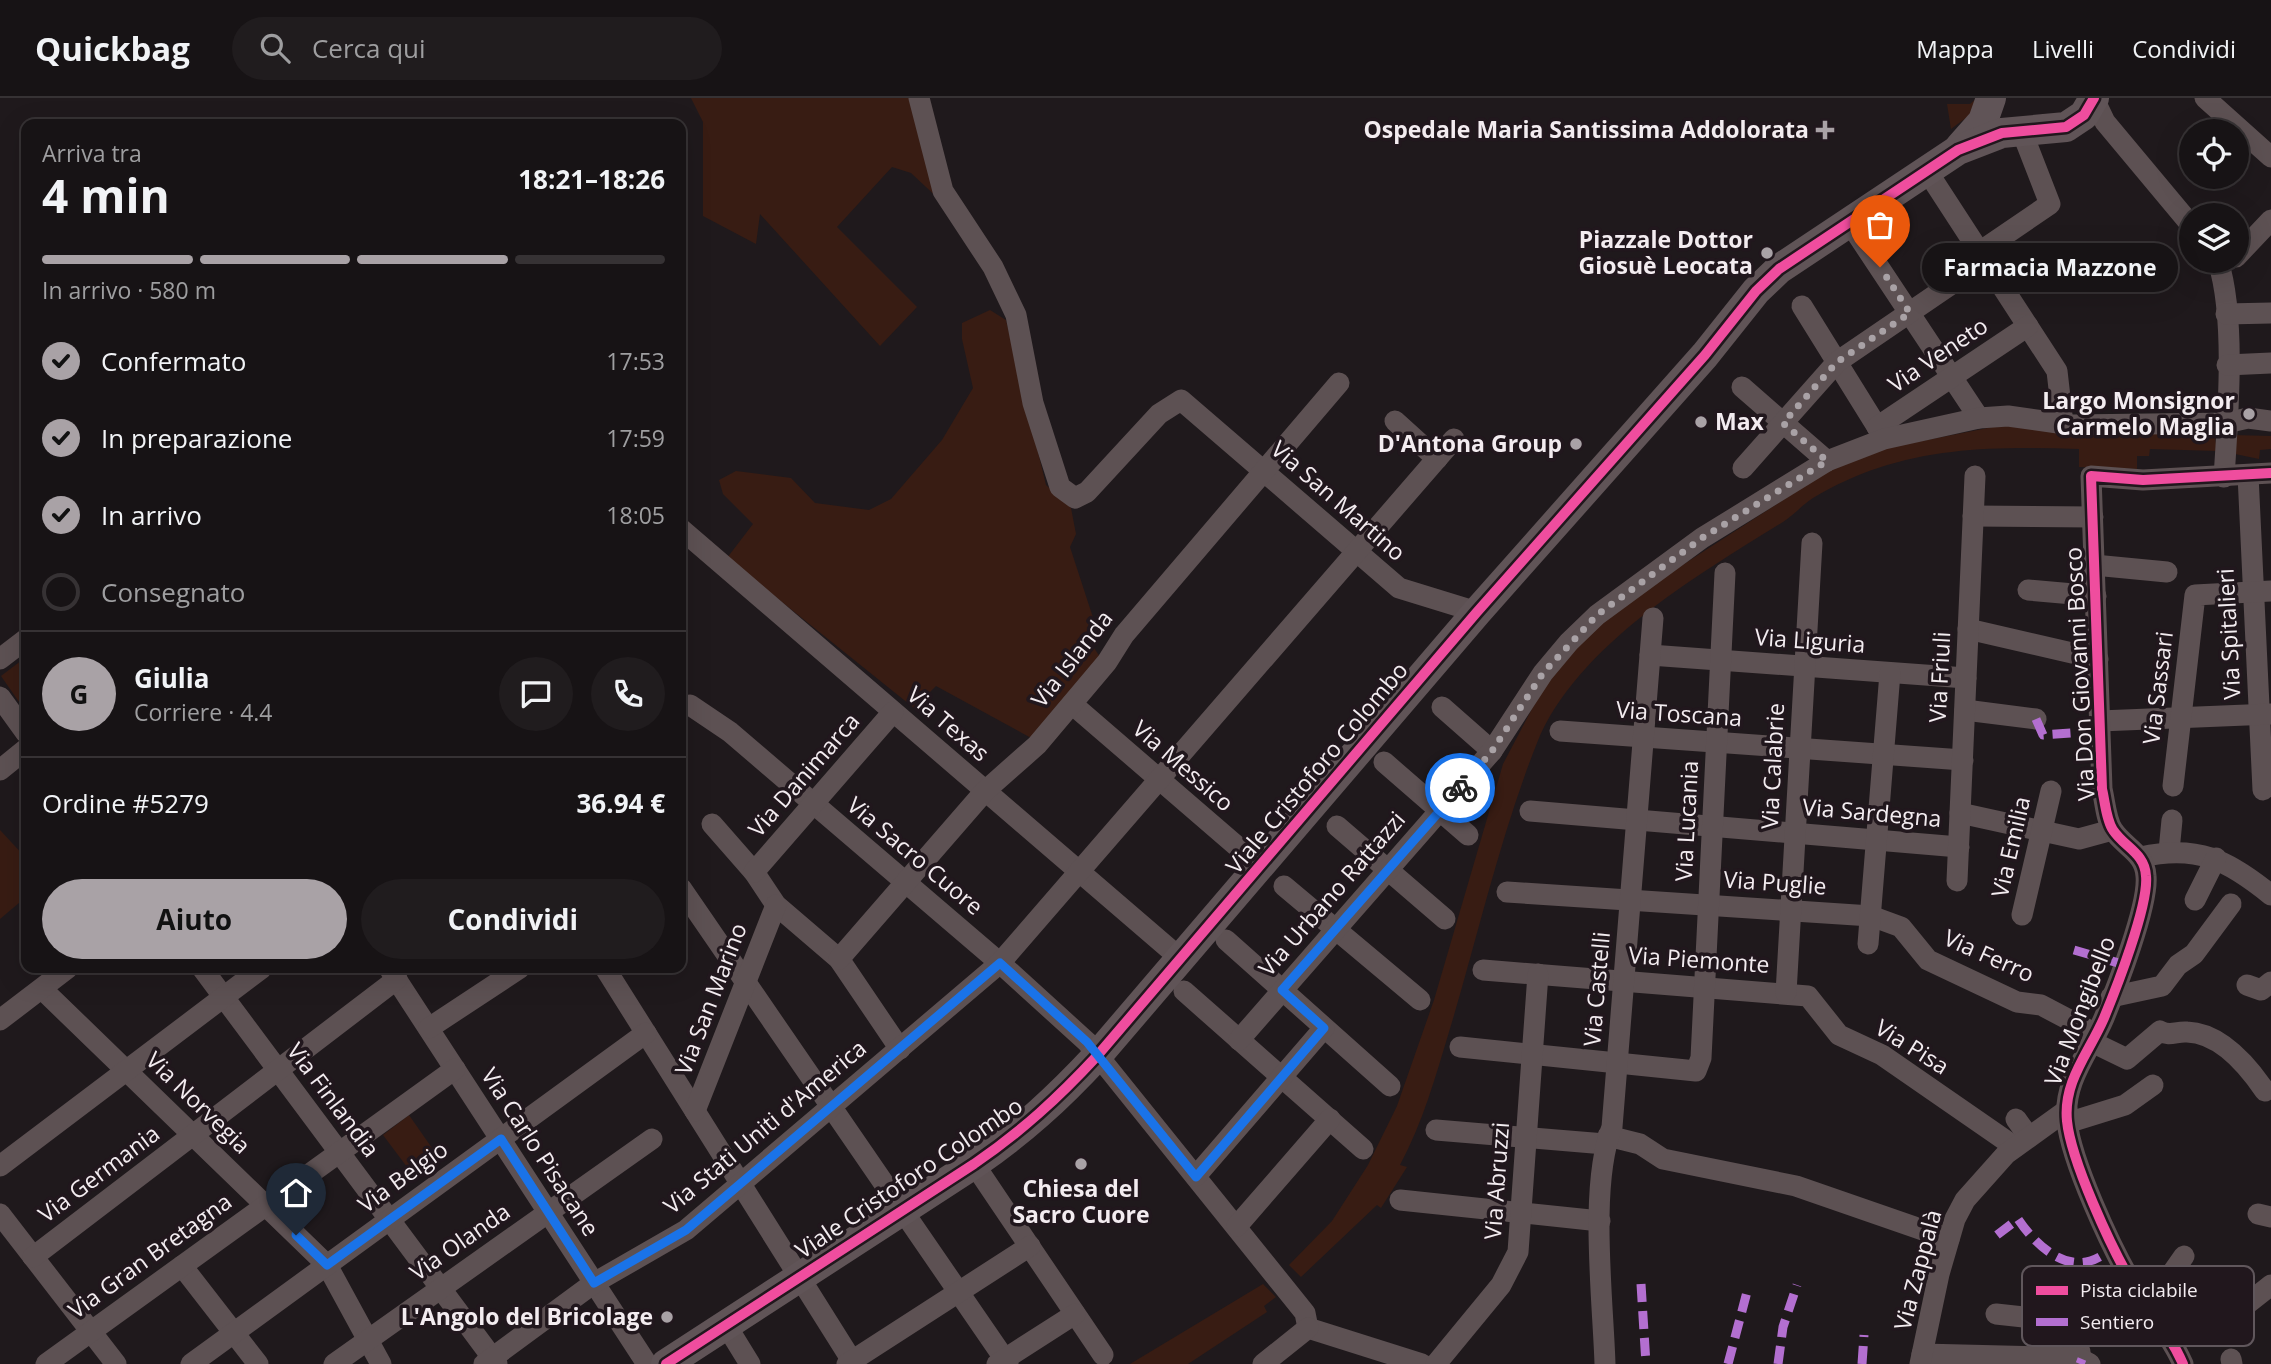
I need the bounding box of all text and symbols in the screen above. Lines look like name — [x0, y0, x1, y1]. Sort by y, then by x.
search box — [232, 17, 722, 80]
text: Quickbag — [35, 26, 190, 71]
icon: search — [256, 29, 294, 67]
text: Cerca qui — [312, 30, 426, 66]
text: Mappa — [1916, 32, 1994, 65]
text: Livelli — [2032, 32, 2094, 65]
text: Condividi — [2132, 32, 2236, 65]
place label: Ospedale Maria Santissima Addolorata — [1363, 113, 1809, 145]
map controls — [2179, 119, 2249, 273]
button: locate — [2179, 119, 2249, 189]
marker: Ospedale Maria Santissima Addolorata — [1815, 120, 1835, 140]
text: Arriva tra — [42, 137, 142, 169]
text: 18:21–18:26 — [518, 161, 665, 197]
text: 4 min — [42, 164, 170, 226]
pin — [1850, 195, 1910, 267]
button: layers — [2179, 203, 2249, 273]
icon: bag — [1861, 206, 1899, 244]
place label: Piazzale Dottor Giosuè Leocata — [1579, 223, 1753, 281]
callout: Farmacia Mazzone — [1922, 242, 2178, 292]
marker: Piazzale Dottor Giosuè Leocata — [1759, 245, 1775, 261]
text: Farmacia Mazzone — [1943, 251, 2157, 283]
text: In arrivo · 580 m — [42, 274, 216, 306]
street label: Via Veneto — [1881, 309, 1994, 399]
icon: check — [42, 342, 80, 380]
text: Confermato — [101, 343, 246, 379]
text: 17:53 — [606, 345, 665, 377]
place label: Largo Monsignor Carmelo Maglia — [2042, 384, 2235, 442]
place label: Max — [1715, 405, 1765, 437]
marker: Largo Monsignor Carmelo Maglia — [2241, 406, 2257, 422]
marker: Max — [1693, 414, 1709, 430]
icon: check — [42, 419, 80, 457]
text: In preparazione — [101, 420, 292, 456]
text: 17:59 — [606, 422, 665, 454]
place label: D'Antona Group — [1378, 427, 1562, 459]
street label: Via San Martino — [1265, 433, 1413, 568]
marker: D'Antona Group — [1568, 436, 1584, 452]
icon: check — [42, 496, 80, 534]
text: In arrivo — [101, 497, 202, 533]
text: 18:05 — [606, 499, 665, 531]
street label: Via Don Giovanni Bosco — [2056, 546, 2102, 802]
street label: Via Spitalieri — [2209, 568, 2247, 701]
text: Consegnato — [101, 574, 245, 610]
street label: Via Islanda — [1023, 603, 1119, 714]
street label: Via Liguria — [1754, 620, 1866, 660]
street label: Via Sassari — [2134, 630, 2180, 746]
street label: Via Friuli — [1921, 631, 1957, 723]
street label: Viale Cristoforo Colombo — [1218, 655, 1415, 880]
button: chat — [499, 657, 573, 731]
button: phone — [591, 657, 665, 731]
text: Giulia — [134, 660, 209, 696]
text: G — [70, 676, 88, 712]
street label: Via Texas — [901, 678, 997, 768]
street label: Via Toscana — [1615, 693, 1743, 733]
text: Corriere · 4.4 — [134, 696, 273, 728]
street label: Via Calabrie — [1753, 702, 1791, 830]
street label: Via Danimarca — [740, 705, 866, 843]
street label: Via Messico — [1126, 712, 1241, 818]
courier — [1425, 753, 1495, 823]
street label: Via Lucania — [1667, 760, 1705, 882]
icon: bike — [1441, 769, 1479, 807]
text: Ordine #5279 — [42, 785, 209, 821]
text: 36.94 € — [577, 785, 665, 821]
street label: Via Sacro Cuore — [841, 789, 991, 922]
street label: Via Sardegna — [1801, 790, 1943, 834]
street label: Via Emilia — [1983, 793, 2037, 900]
street label: Via Urbano Rattazzi — [1251, 804, 1412, 983]
street label: Via Puglie — [1722, 862, 1828, 902]
button: Aiuto — [42, 879, 347, 959]
button: Condividi — [361, 879, 665, 959]
street label: Via San Marino — [666, 918, 754, 1079]
street label: Via Ferro — [1939, 921, 2040, 989]
street label: Via Castelli — [1575, 930, 1617, 1048]
street label: Via Mongibello — [2036, 931, 2122, 1090]
street label: Via Piemonte — [1628, 938, 1771, 980]
street label: Via Pisa — [1869, 1011, 1956, 1081]
street label: Via Stati Uniti d'America — [656, 1032, 872, 1221]
street label: Via Finlandia — [280, 1036, 387, 1163]
street label: Via Norvegia — [139, 1044, 258, 1160]
street label: Via Carlo Pisacane — [474, 1061, 607, 1242]
street label: Viale Cristoforo Colombo — [789, 1089, 1028, 1265]
street label: Via Germania — [31, 1117, 166, 1229]
street label: Via Abruzzi — [1476, 1121, 1516, 1241]
street label: Via Belgio — [351, 1133, 454, 1220]
marker: Chiesa del Sacro Cuore — [1073, 1156, 1089, 1172]
pin — [266, 1163, 326, 1235]
place label: Chiesa del Sacro Cuore — [1012, 1172, 1150, 1230]
icon: home — [277, 1174, 315, 1212]
street label: Via Gran Bretagna — [61, 1185, 238, 1325]
street label: Via Olanda — [403, 1195, 516, 1287]
street label: Via Zappalà — [1886, 1206, 1949, 1334]
legend — [2022, 1266, 2254, 1346]
text: Pista ciclabile — [2080, 1277, 2198, 1303]
place label: L'Angolo del Bricolage — [401, 1300, 653, 1332]
marker: L'Angolo del Bricolage — [659, 1309, 675, 1325]
text: Sentiero — [2080, 1309, 2154, 1335]

